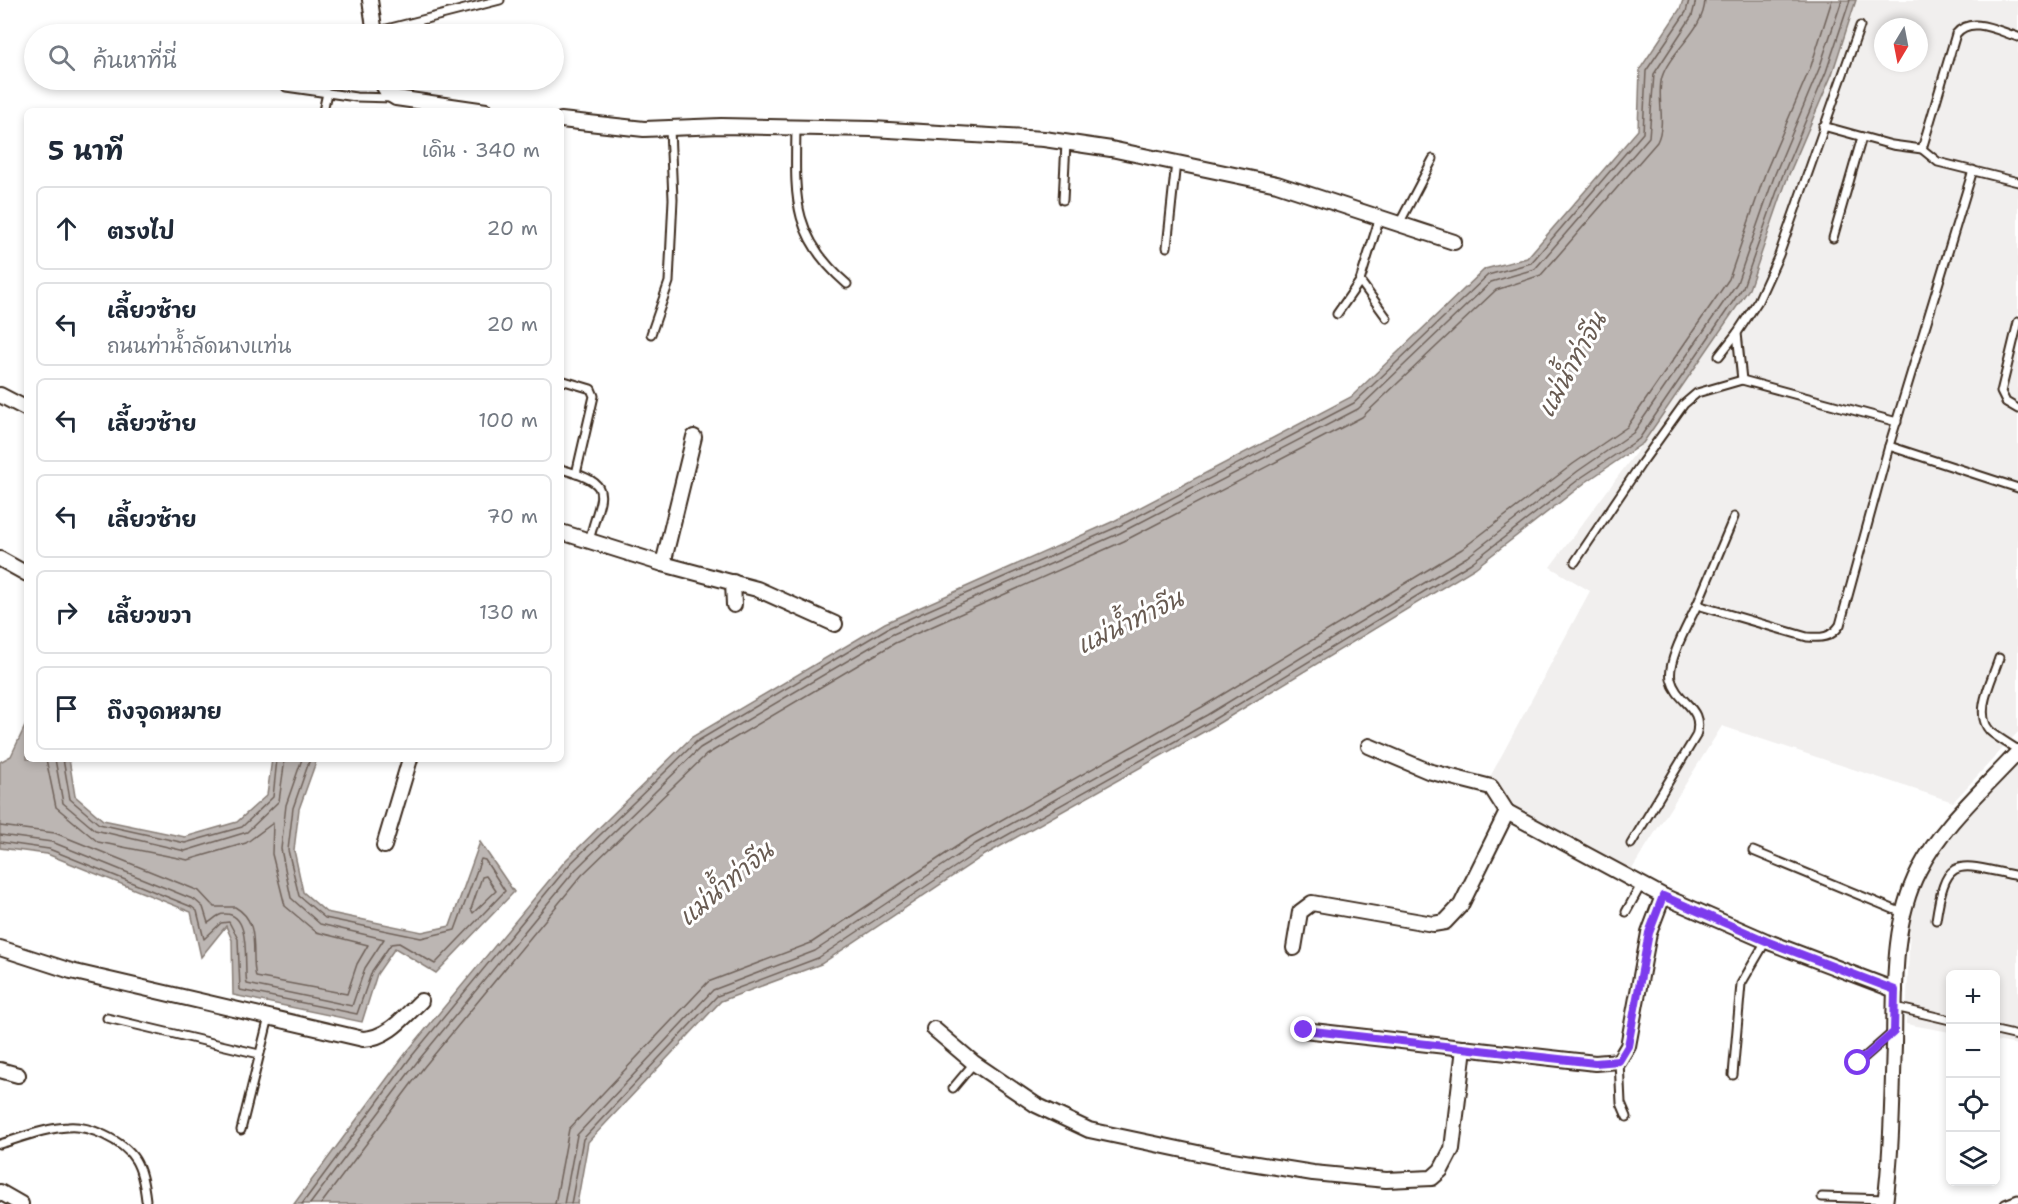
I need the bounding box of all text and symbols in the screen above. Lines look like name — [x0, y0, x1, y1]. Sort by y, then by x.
north arrow — [1874, 18, 1928, 72]
search box — [24, 24, 564, 90]
icon: search — [45, 41, 78, 74]
text: ค้นหาที่นี่ — [93, 46, 177, 75]
text: 5 นาที — [48, 133, 123, 168]
text: เดิน · 340 m — [422, 137, 540, 163]
icon: ahead — [50, 212, 83, 245]
text: 20 m — [487, 215, 538, 241]
text: ตรงไป — [107, 217, 175, 246]
text: เลี้ยวซ้าย — [107, 296, 197, 325]
water label: แม่น้ำท่าจีน — [1525, 303, 1615, 423]
icon: left — [50, 308, 83, 341]
text: 20 m — [487, 311, 538, 337]
text: ถนนท่าน้ำลัดนางแท่น — [107, 333, 291, 359]
icon: left — [50, 404, 83, 437]
text: 100 m — [478, 407, 538, 433]
text: เลี้ยวซ้าย — [107, 409, 197, 438]
icon: left — [50, 500, 83, 533]
text: 70 m — [486, 503, 538, 529]
text: เลี้ยวซ้าย — [107, 505, 197, 534]
water label: แม่น้ำท่าจีน — [1069, 576, 1190, 661]
icon: right — [50, 596, 83, 629]
text: 130 m — [479, 599, 538, 625]
text: เลี้ยวขวา — [107, 601, 191, 630]
icon: arrive — [50, 692, 83, 725]
text: ถึงจุดหมาย — [107, 697, 222, 726]
water label: แม่น้ำท่าจีน — [668, 829, 782, 933]
map controls — [1946, 970, 2000, 1186]
button: + — [1946, 970, 2000, 1024]
route end — [1290, 1016, 1316, 1042]
button: − — [1946, 1024, 2000, 1078]
route start — [1844, 1049, 1870, 1075]
button: locate — [1946, 1078, 2000, 1132]
button: layers — [1946, 1132, 2000, 1186]

